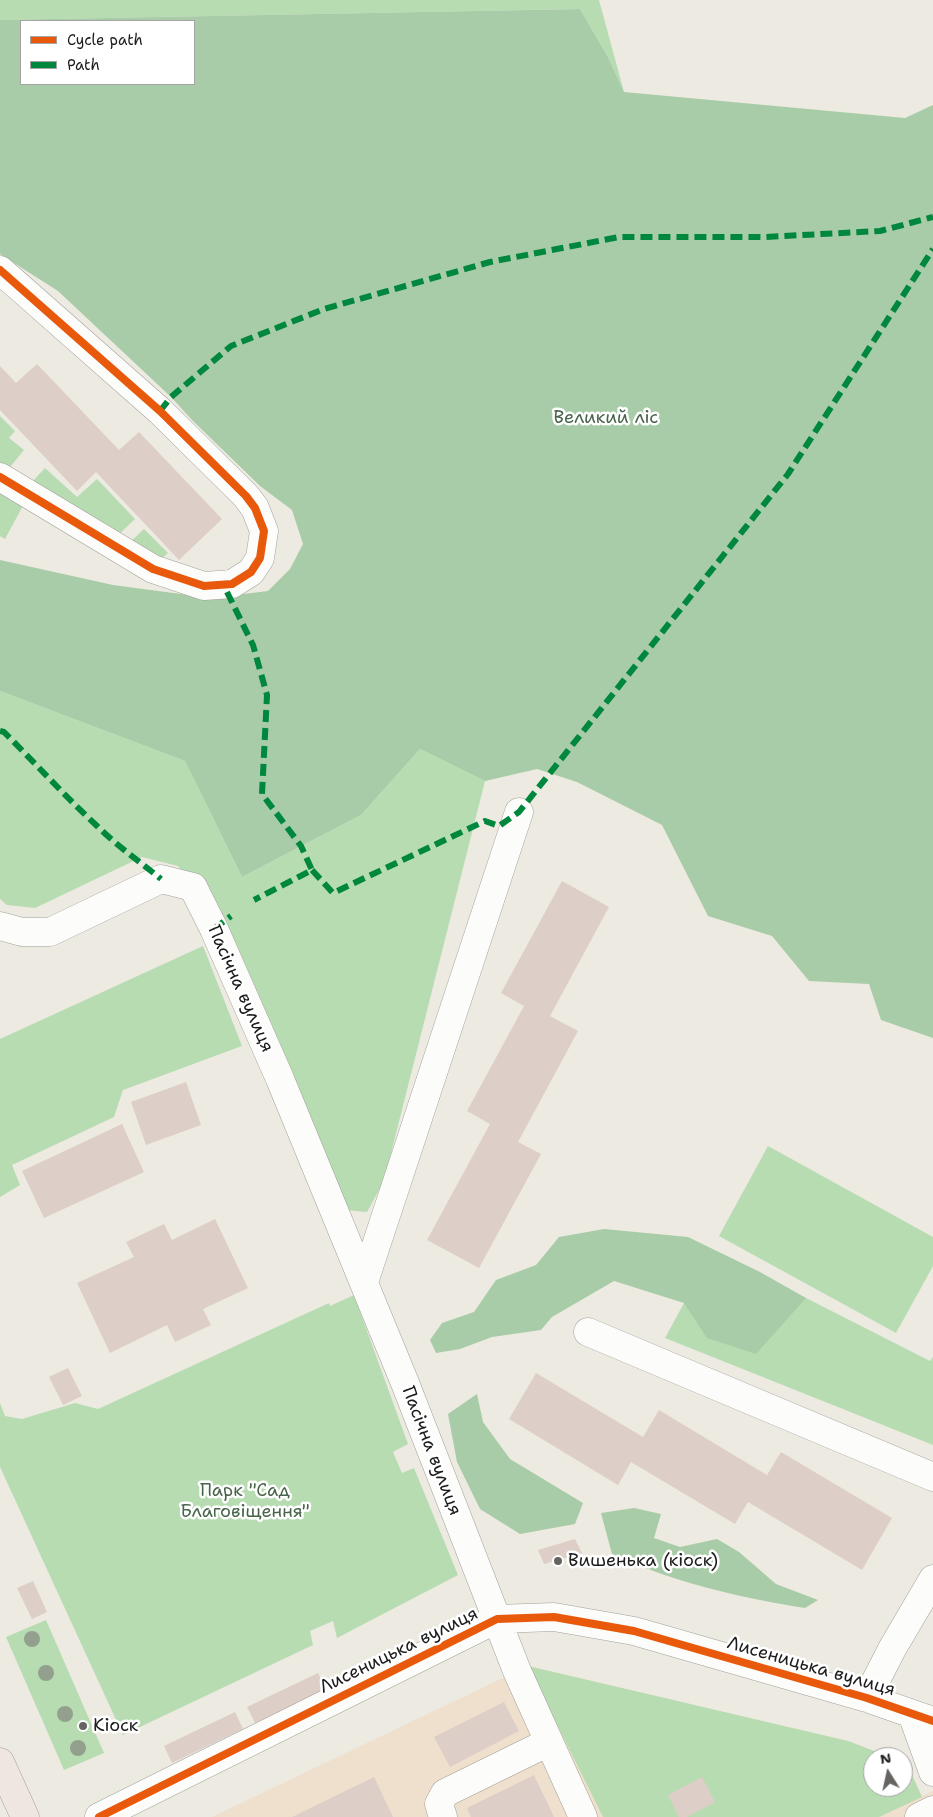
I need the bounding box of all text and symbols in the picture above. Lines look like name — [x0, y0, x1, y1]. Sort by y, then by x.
legend — [20, 20, 195, 85]
text: Cycle path — [67, 30, 143, 50]
text: Path — [67, 55, 100, 75]
park label: Великий ліс — [554, 407, 658, 429]
street label: Пасічна вулиця — [202, 922, 278, 1056]
street label: Пасічна вулиця — [396, 1383, 466, 1519]
park label: Парк "Сад Благовіщення" — [180, 1480, 310, 1522]
place label: Вишенька (кіоск) — [568, 1550, 718, 1572]
marker: Вишенька (кіоск) — [552, 1555, 564, 1567]
street label: Лисеницька вулиця — [316, 1603, 482, 1699]
street label: Лисеницька вулиця — [724, 1633, 898, 1701]
place label: Кіоск — [93, 1715, 138, 1737]
marker: Кіоск — [77, 1720, 89, 1732]
north arrow — [863, 1747, 913, 1797]
text: N — [879, 1748, 893, 1768]

